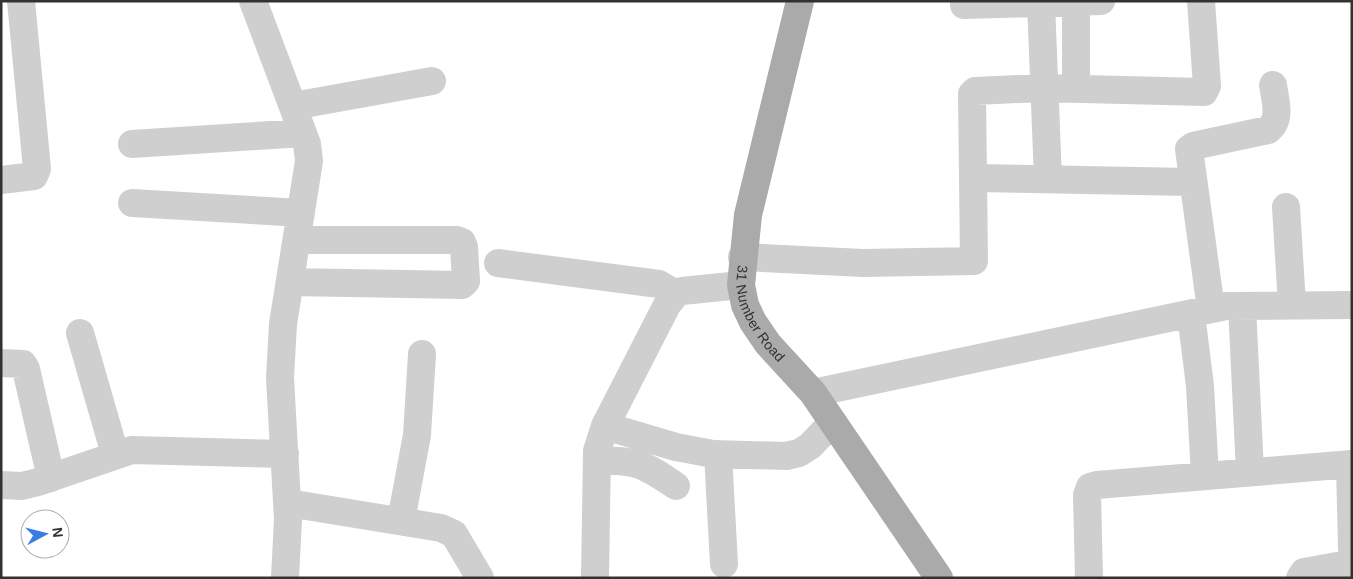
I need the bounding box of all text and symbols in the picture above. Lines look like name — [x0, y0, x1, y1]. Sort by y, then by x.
street label: 31 Number Road — [733, 264, 788, 365]
north arrow — [20, 509, 70, 559]
text: N — [49, 526, 66, 538]

